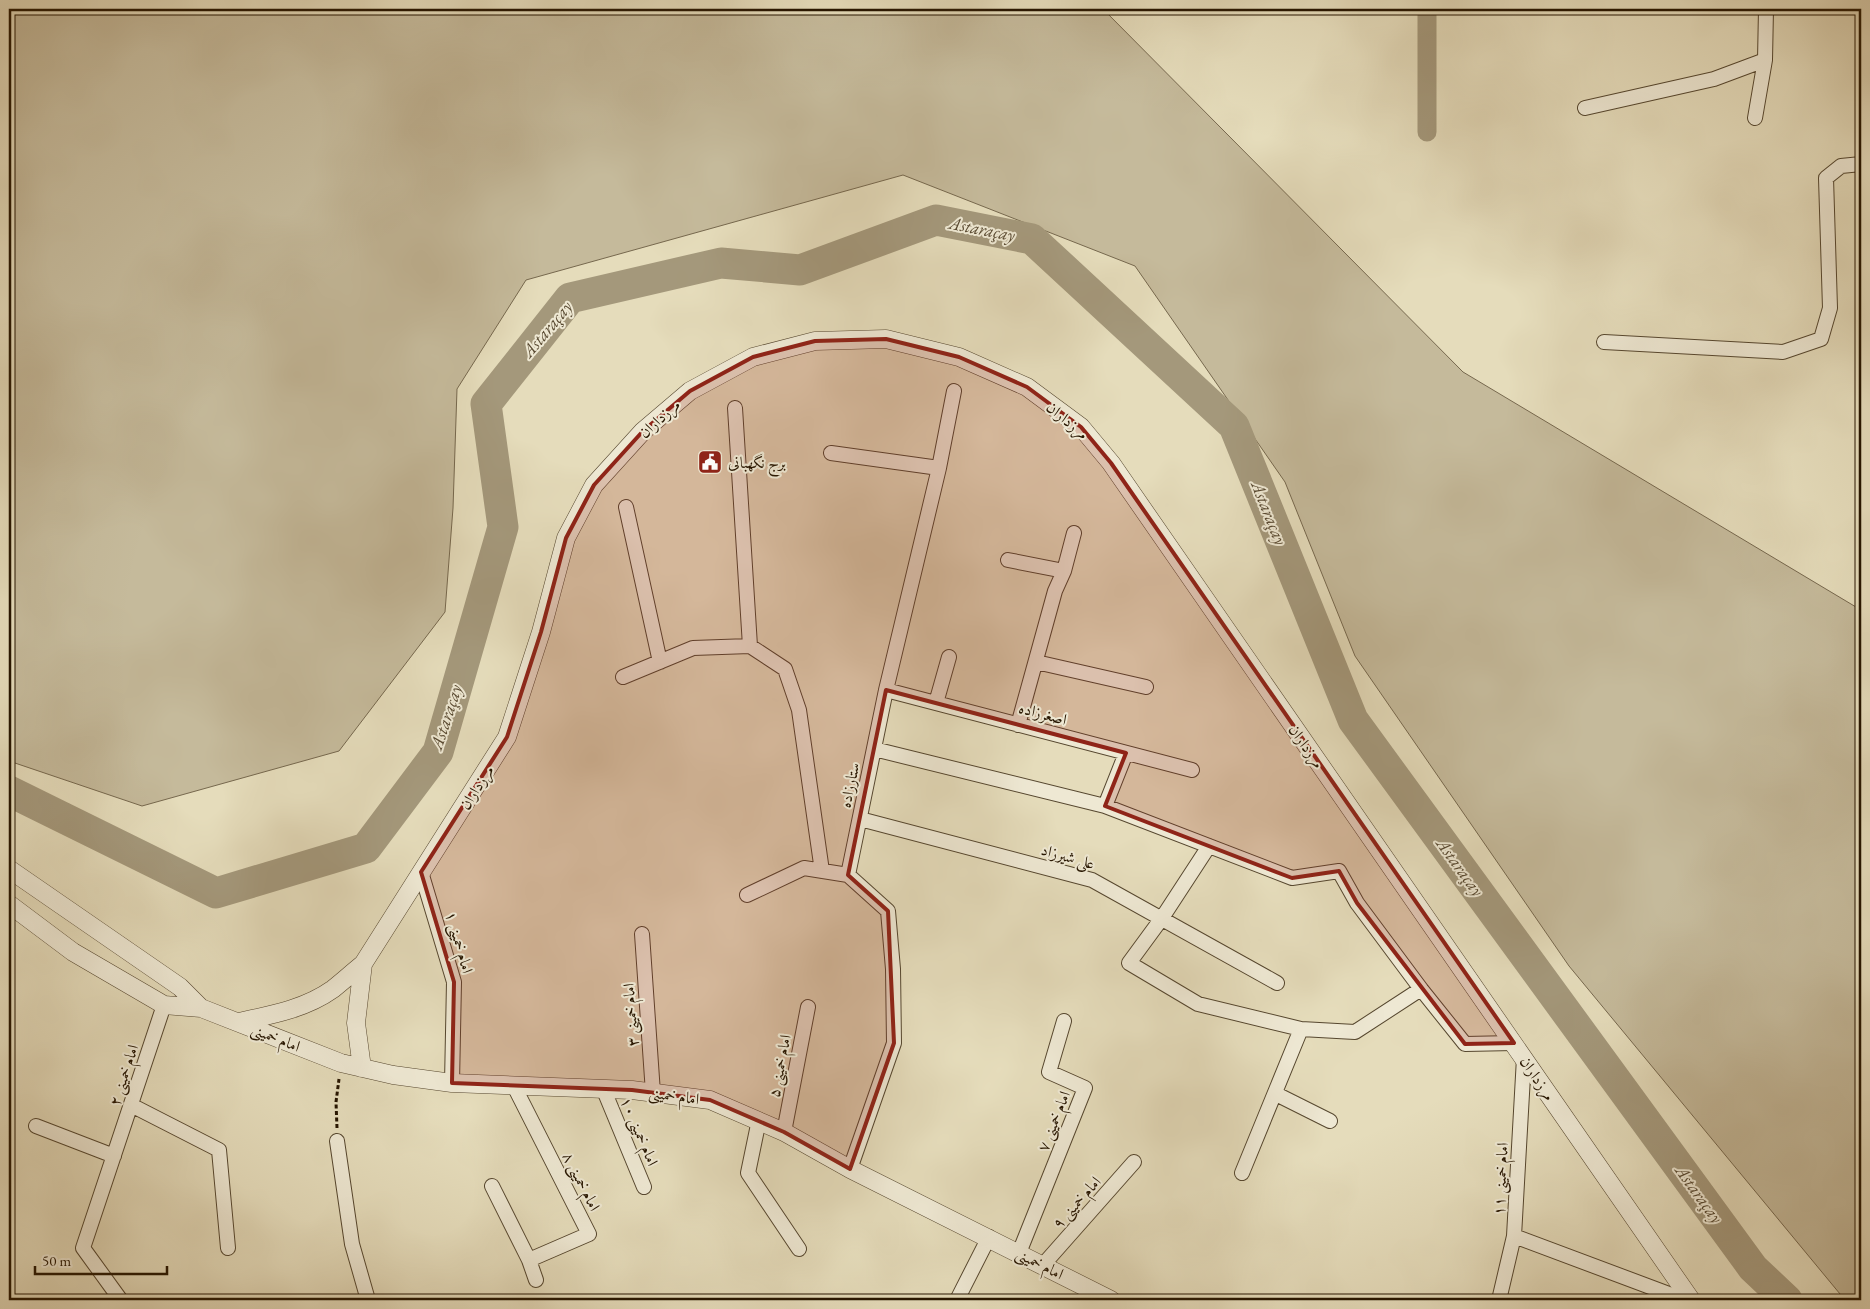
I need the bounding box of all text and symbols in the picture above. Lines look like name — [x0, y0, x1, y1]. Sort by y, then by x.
water label: Astaraçay — [945, 210, 1018, 247]
water label: Astaraçay — [515, 295, 578, 364]
street label: مرزداران — [634, 394, 685, 443]
street label: مرزداران — [1041, 397, 1093, 445]
public building icon: برج نگهبانی — [697, 449, 723, 475]
place label: برج نگهبانی — [728, 452, 786, 477]
water label: Astaraçay — [1245, 476, 1293, 549]
water label: Astaraçay — [424, 681, 468, 754]
street label: اصغرزاده — [1017, 697, 1069, 730]
street label: مرزداران — [1283, 720, 1329, 773]
street label: ستارزاده — [834, 760, 865, 810]
street label: مرزداران — [454, 761, 499, 814]
water label: Astaraçay — [1429, 831, 1490, 902]
street label: علی شیرزاد — [1038, 839, 1097, 875]
street label: امام خمینی ۱ — [437, 909, 478, 977]
street label: امام خمینی ۳ — [618, 982, 647, 1047]
street label: امام خمینی — [247, 1018, 303, 1060]
street label: امام خمینی ۵ — [763, 1033, 800, 1100]
street label: امام خمینی ۲ — [104, 1042, 147, 1110]
street label: مرزداران — [1514, 1052, 1560, 1105]
street label: امام خمینی — [647, 1082, 701, 1113]
street label: امام خمینی ۷ — [1032, 1088, 1079, 1156]
street label: امام خمینی ۱۰ — [612, 1094, 663, 1170]
street label: امام خمینی ۱۱ — [1488, 1142, 1517, 1216]
street label: امام خمینی ۸ — [554, 1148, 605, 1216]
water label: Astaraçay — [1668, 1158, 1729, 1229]
street label: امام خمینی ۹ — [1047, 1172, 1108, 1236]
street label: امام خمینی — [1010, 1243, 1067, 1288]
scale bar — [35, 1244, 168, 1276]
text: 50 m — [42, 1251, 71, 1270]

